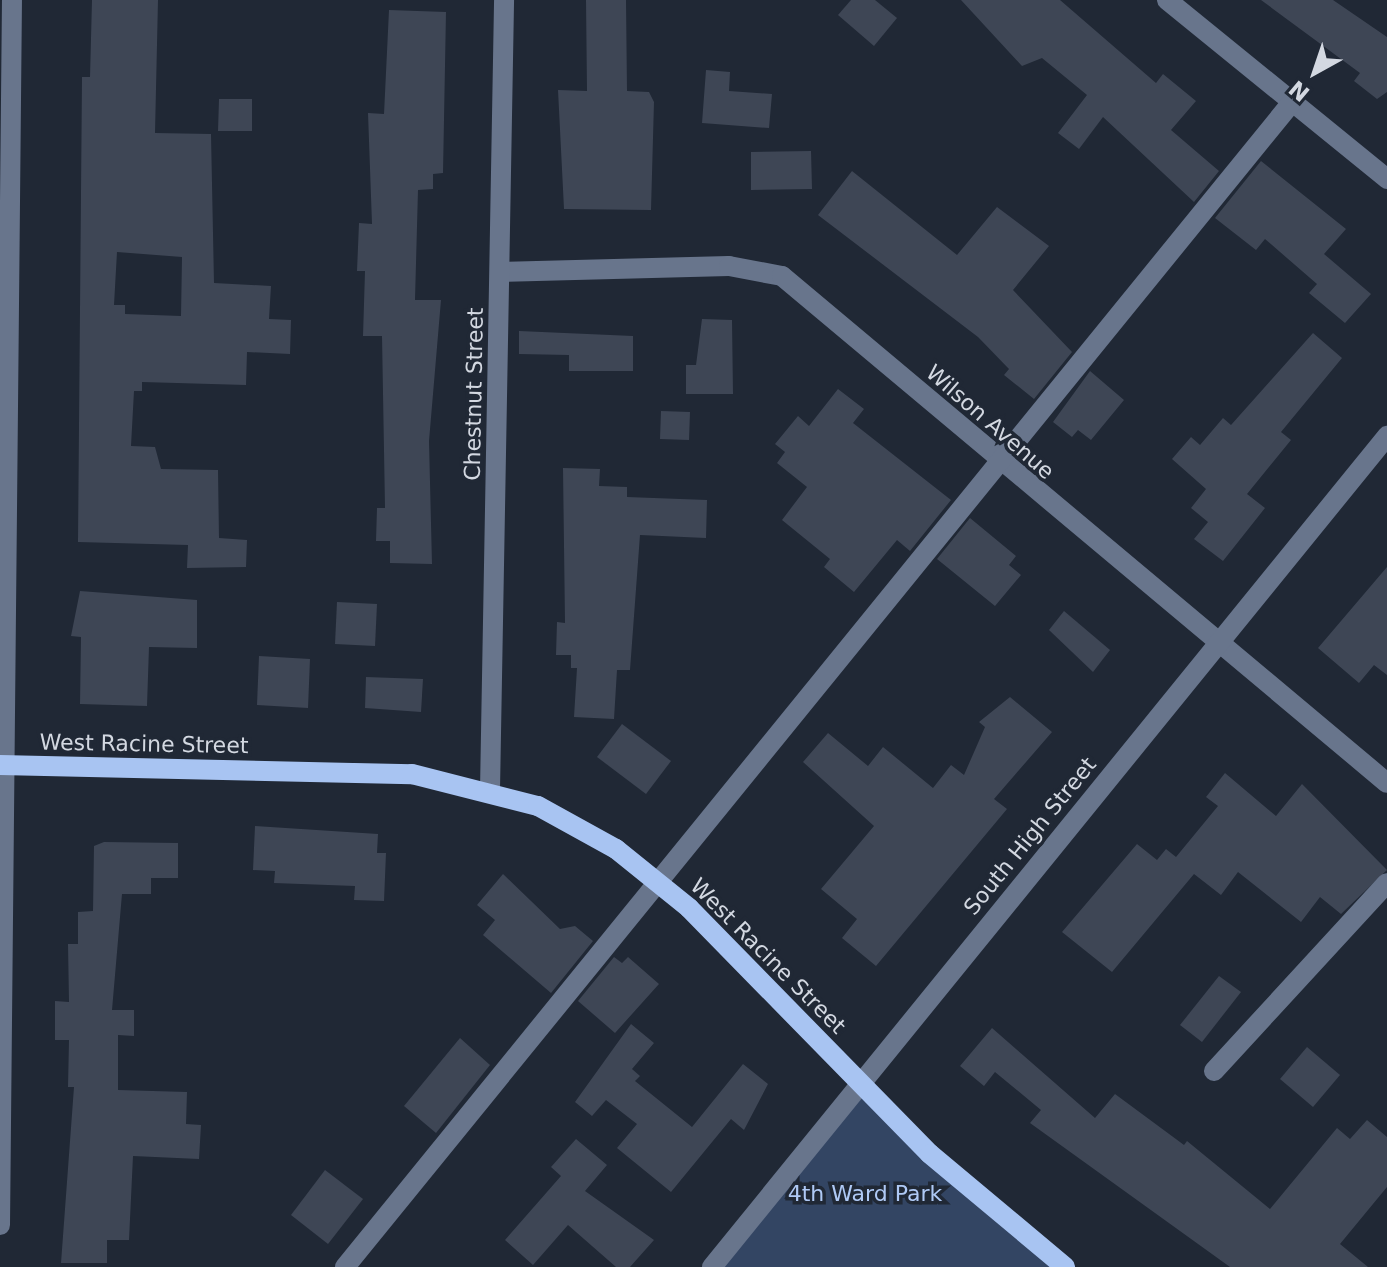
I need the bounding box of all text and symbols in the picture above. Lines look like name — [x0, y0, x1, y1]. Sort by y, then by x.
north arrow — [1275, 32, 1355, 112]
text: N — [1284, 75, 1314, 106]
street label: Chestnut Street — [459, 307, 489, 481]
street label: Wilson Avenue — [921, 359, 1059, 485]
street label: West Racine Street — [39, 729, 249, 759]
street label: South High Street — [958, 752, 1102, 920]
street label: West Racine Street — [685, 873, 851, 1039]
park label: 4th Ward Park — [788, 1181, 942, 1207]

